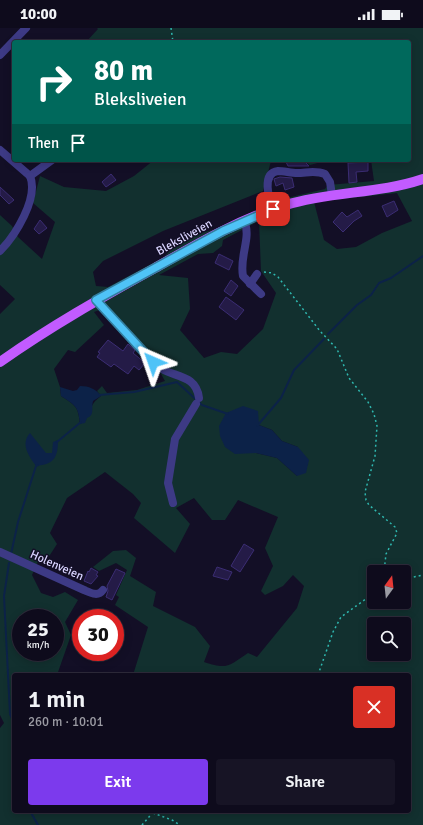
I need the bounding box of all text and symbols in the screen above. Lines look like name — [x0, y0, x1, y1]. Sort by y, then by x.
text: 10:00 — [20, 5, 57, 23]
text: 80 m — [94, 54, 153, 88]
icon: right — [28, 56, 80, 108]
text: Bleksliveien — [94, 88, 186, 110]
icon: arrive — [67, 132, 89, 154]
text: Then — [28, 134, 59, 152]
pin — [256, 192, 290, 226]
icon: arrive — [262, 198, 284, 220]
street label: Bleksliveien — [154, 216, 215, 259]
position arrow — [132, 341, 174, 383]
street label: Holenveien — [28, 547, 86, 584]
north arrow — [367, 565, 411, 609]
map controls — [367, 565, 411, 661]
speed limit sign: 30 — [72, 609, 124, 661]
text: 25 — [27, 617, 49, 642]
button: search — [367, 617, 411, 661]
text: km/h — [27, 639, 49, 651]
text: 1 min — [28, 684, 85, 714]
button: close — [353, 686, 395, 728]
text: 260 m · 10:01 — [28, 714, 104, 730]
button: Exit — [28, 759, 208, 805]
button: Share — [216, 759, 395, 805]

